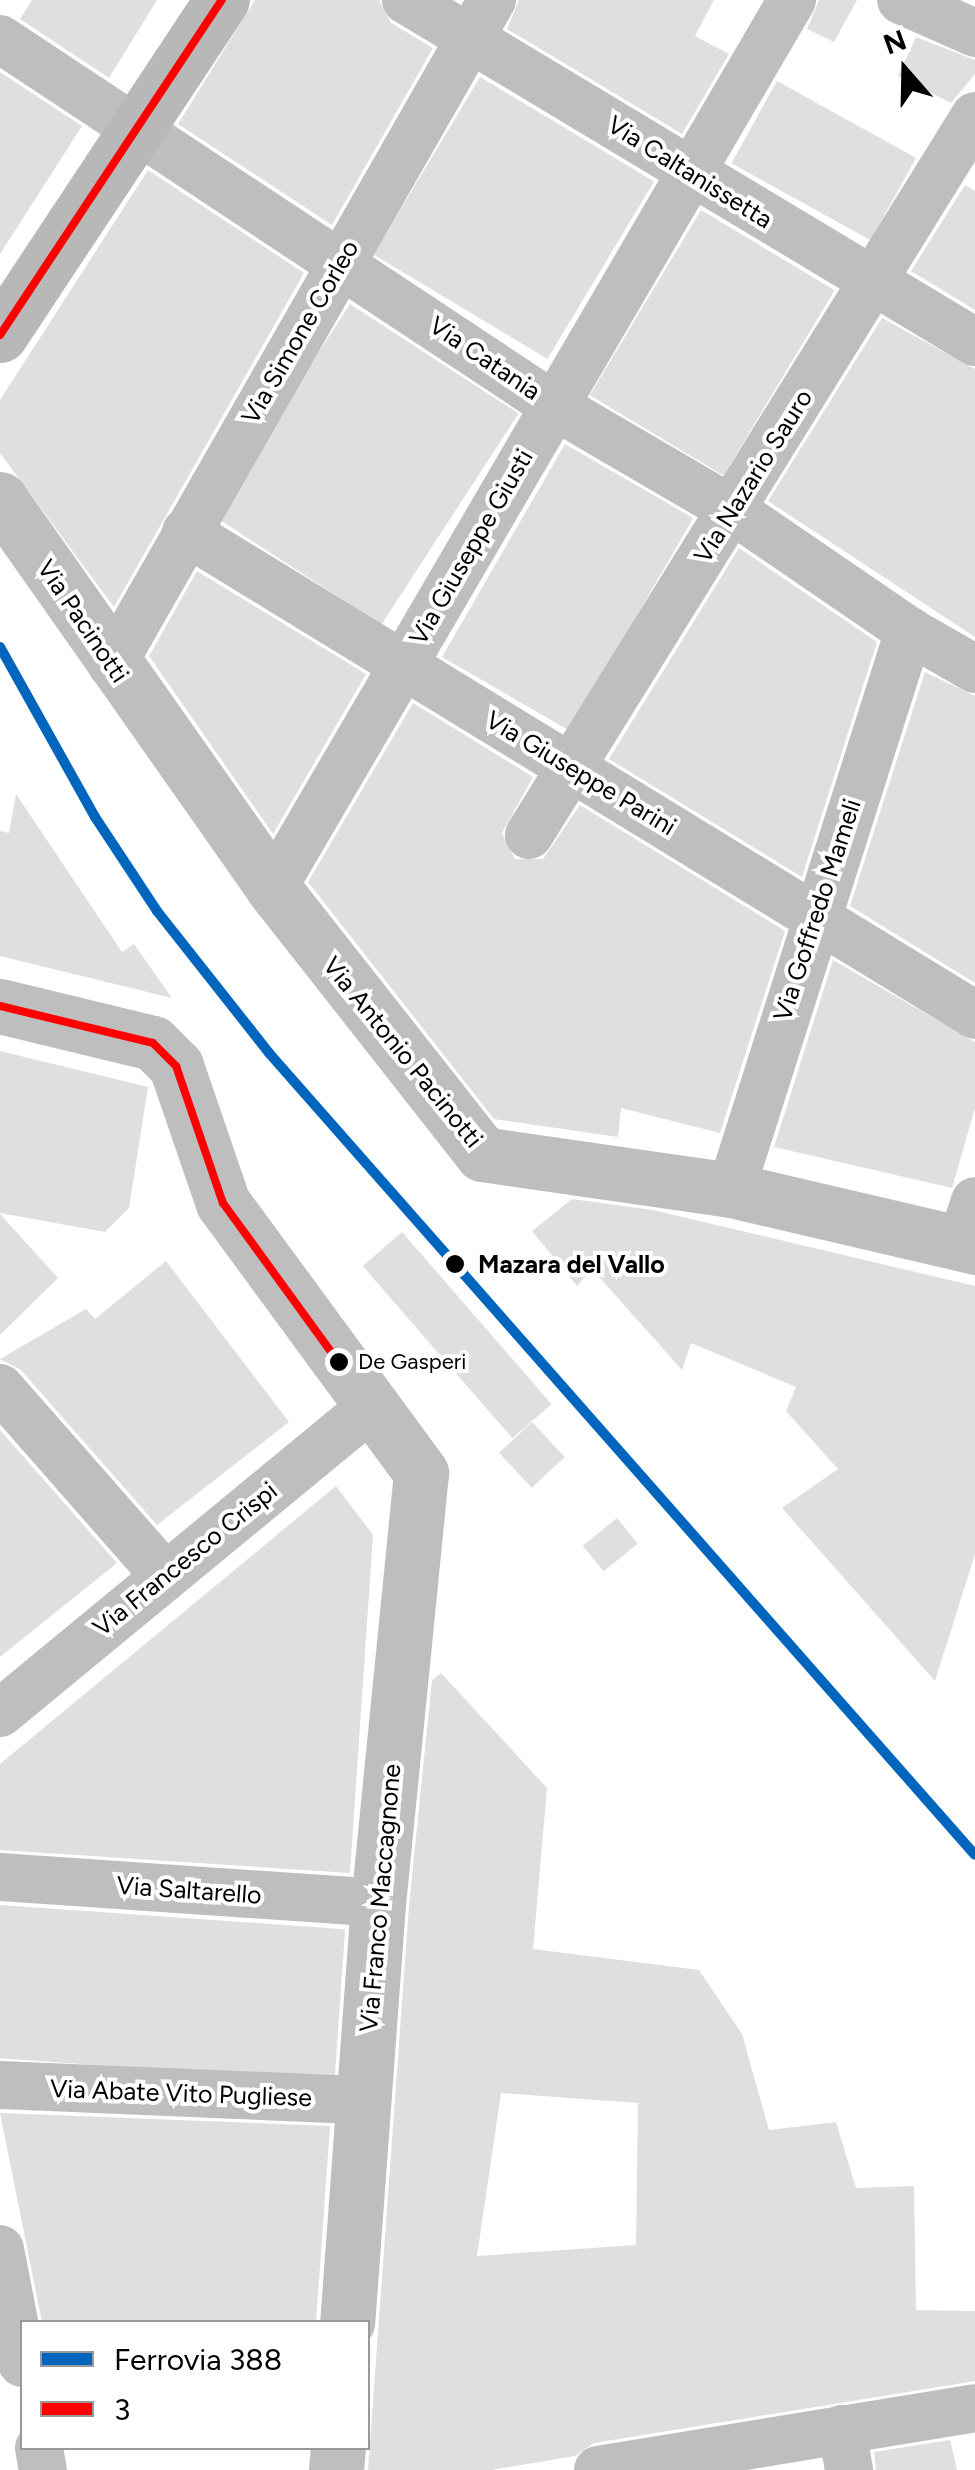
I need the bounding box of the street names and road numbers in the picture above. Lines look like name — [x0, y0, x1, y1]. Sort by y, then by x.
street label: Via Caltanissetta — [602, 109, 778, 235]
street label: Via Simone Corleo — [235, 235, 365, 429]
street label: Via Catania — [424, 310, 546, 406]
street label: Via Nazario Sauro — [688, 384, 818, 568]
street label: Via Giuseppe Giusti — [403, 444, 539, 650]
street label: Via Pacinotti — [31, 554, 135, 688]
street label: Via Giuseppe Parini — [481, 704, 681, 842]
street label: Via Goffredo Mameli — [767, 795, 867, 1025]
street label: Via Antonio Pacinotti — [317, 951, 489, 1153]
street label: Via Francesco Crispi — [87, 1476, 283, 1642]
street label: Via Franco Maccagnone — [353, 1763, 407, 2033]
street label: Via Saltarello — [115, 1870, 263, 1910]
street label: Via Abate Vito Pugliese — [50, 2073, 312, 2113]

